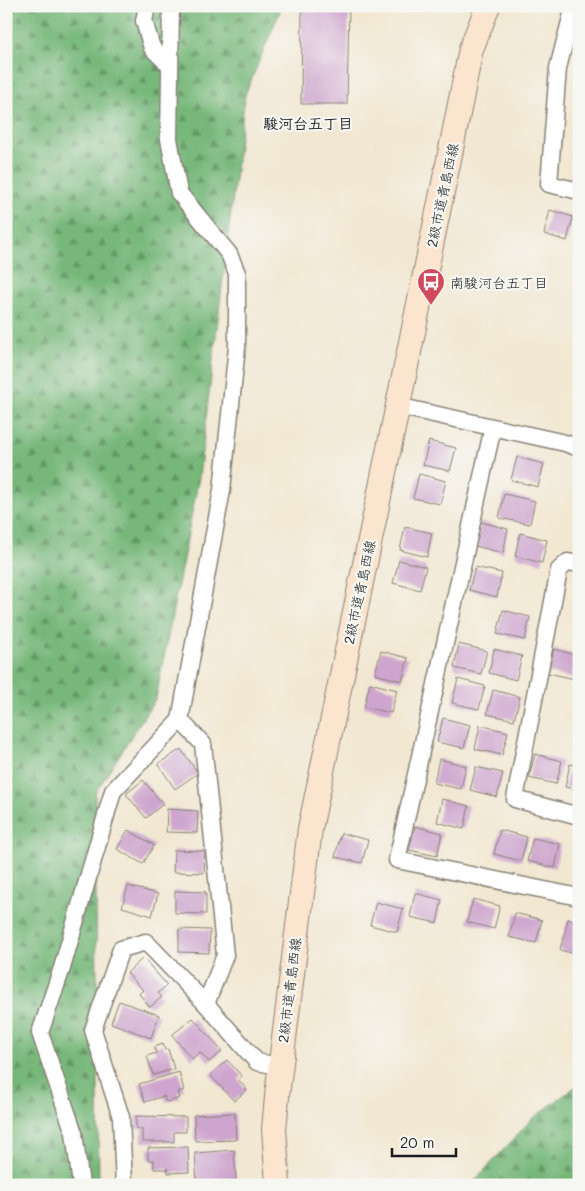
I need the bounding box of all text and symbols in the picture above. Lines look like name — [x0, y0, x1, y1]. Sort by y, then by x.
district label: 駿河台五丁目 — [263, 113, 353, 133]
street label: 2級市道青島西線 — [422, 141, 462, 249]
bus stop icon: 南駿河台五丁目 — [416, 267, 446, 306]
place label: 南駿河台五丁目 — [450, 273, 548, 292]
street label: 2級市道青島西線 — [339, 538, 379, 646]
street label: 2級市道青島西線 — [273, 936, 305, 1044]
scale bar — [392, 1126, 456, 1158]
text: 20 m — [400, 1132, 434, 1152]

